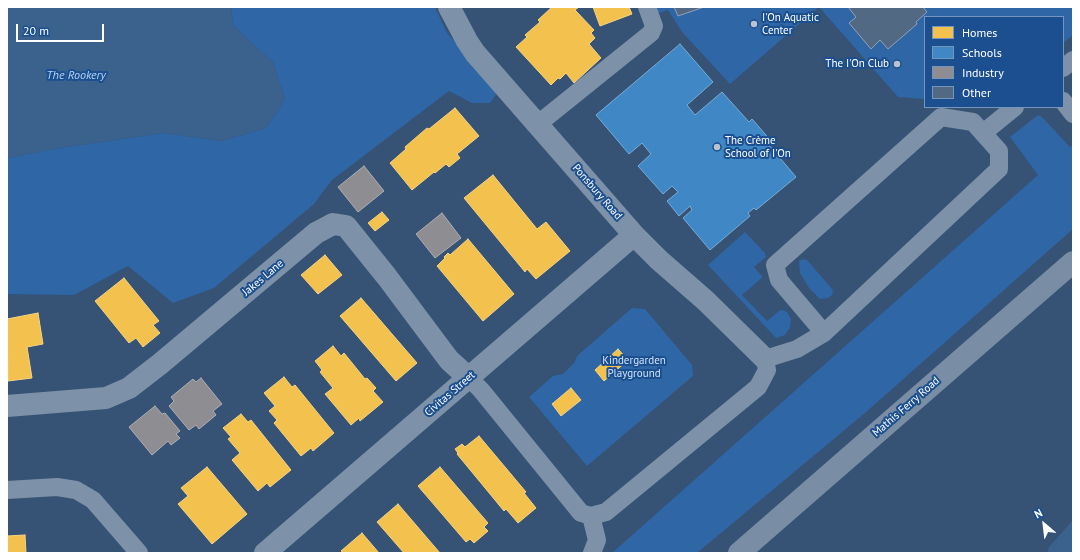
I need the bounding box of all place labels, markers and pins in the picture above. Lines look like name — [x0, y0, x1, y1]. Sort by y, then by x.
place label: I'On Aquatic Center — [762, 11, 819, 37]
marker: I'On Aquatic Center — [749, 19, 759, 29]
place label: The I'On Club — [825, 57, 889, 71]
marker: The I'On Club — [892, 59, 902, 69]
place label: The Crème School of I'On — [725, 134, 791, 160]
marker: The Crème School of I'On — [712, 142, 722, 152]

